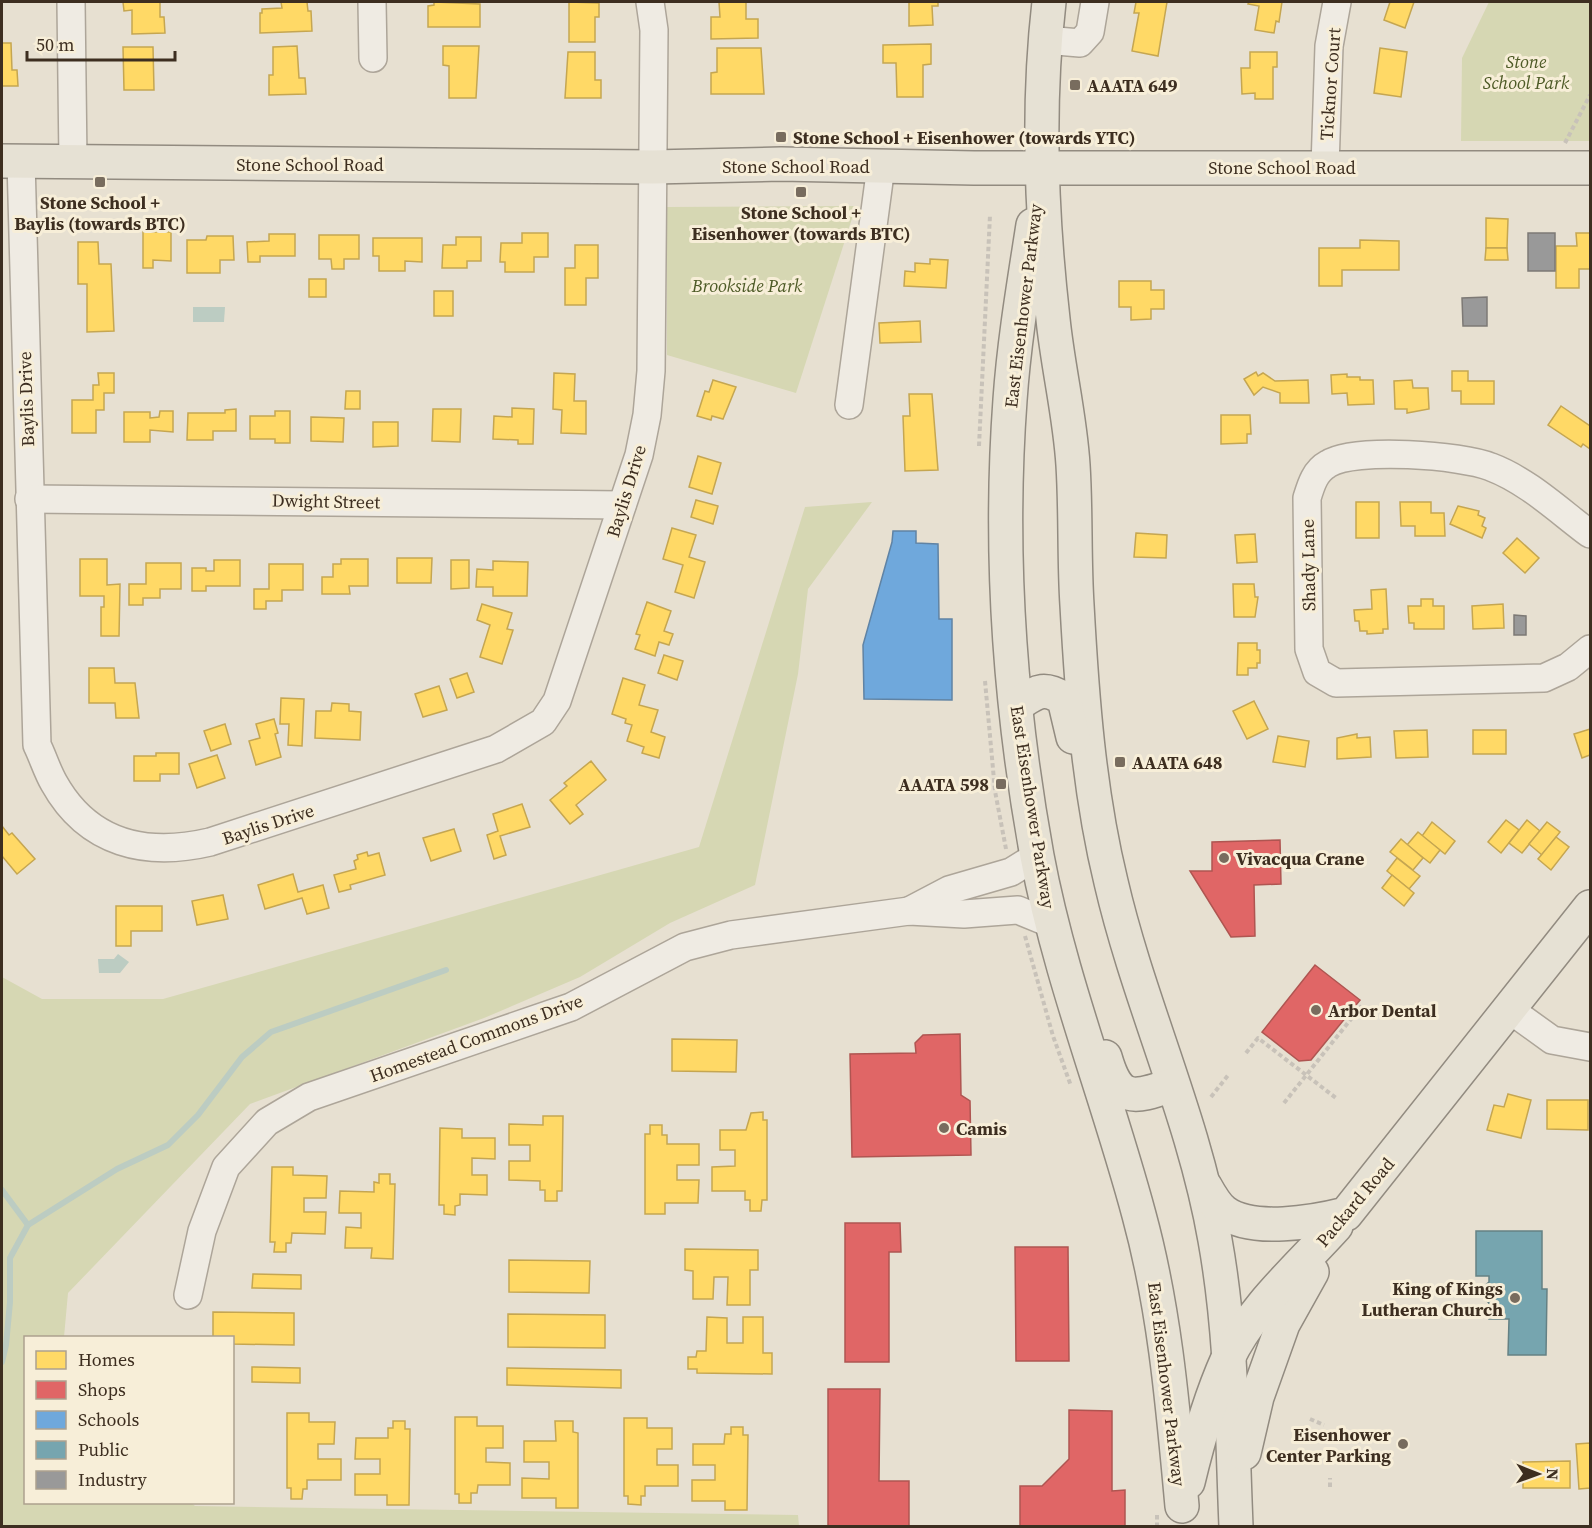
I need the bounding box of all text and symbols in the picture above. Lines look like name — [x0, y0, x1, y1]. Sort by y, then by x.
scale bar — [27, 24, 176, 62]
street label: Ticknor Court — [1314, 27, 1346, 141]
text: 50 m — [36, 32, 74, 57]
park label: Stone School Park — [1483, 49, 1570, 95]
place label: AAATA 649 — [1087, 73, 1178, 98]
marker: AAATA 649 — [1068, 78, 1082, 92]
place label: Stone School + Eisenhower (towards YTC) — [793, 125, 1136, 150]
marker: Stone School + Eisenhower (towards YTC) — [774, 130, 788, 144]
street label: Stone School Road — [236, 152, 384, 177]
street label: Stone School Road — [722, 154, 870, 179]
street label: Stone School Road — [1208, 155, 1356, 180]
marker: Stone School + Baylis (towards BTC) — [93, 175, 107, 189]
marker: Stone School + Eisenhower (towards BTC) — [794, 185, 808, 199]
place label: Stone School + Baylis (towards BTC) — [14, 190, 186, 236]
place label: Stone School + Eisenhower (towards BTC) — [691, 200, 911, 246]
street label: East Eisenhower Parkway — [998, 202, 1048, 410]
park label: Brookside Park — [691, 273, 803, 298]
street label: Baylis Drive — [12, 351, 40, 447]
street label: Baylis Drive — [600, 442, 652, 540]
street label: Dwight Street — [272, 488, 381, 514]
street label: Shady Lane — [1295, 519, 1321, 611]
street label: East Eisenhower Parkway — [1005, 703, 1062, 911]
place label: AAATA 648 — [1132, 750, 1223, 775]
marker: AAATA 648 — [1113, 755, 1127, 769]
place label: AAATA 598 — [898, 772, 989, 797]
marker: AAATA 598 — [994, 777, 1008, 791]
street label: Baylis Drive — [219, 797, 317, 851]
place label: Vivacqua Crane — [1236, 846, 1364, 871]
marker: Vivacqua Crane — [1217, 851, 1231, 865]
street label: Homestead Commons Drive — [366, 988, 586, 1088]
place label: Arbor Dental — [1328, 998, 1437, 1023]
marker: Arbor Dental — [1309, 1003, 1323, 1017]
place label: Camis — [956, 1116, 1007, 1141]
marker: Camis — [937, 1121, 951, 1135]
street label: Packard Road — [1310, 1152, 1400, 1252]
place label: King of Kings Lutheran Church — [1361, 1276, 1503, 1322]
street label: East Eisenhower Parkway — [1142, 1280, 1192, 1488]
marker: King of Kings Lutheran Church — [1508, 1291, 1522, 1305]
legend — [24, 1336, 234, 1504]
text: Homes — [78, 1347, 135, 1372]
text: Shops — [78, 1377, 126, 1402]
text: Schools — [78, 1407, 140, 1432]
place label: Eisenhower Center Parking — [1266, 1422, 1392, 1468]
text: Public — [78, 1437, 129, 1462]
marker: Eisenhower Center Parking — [1396, 1437, 1410, 1451]
north arrow — [1508, 1444, 1568, 1504]
text: Industry — [78, 1467, 148, 1492]
text: N — [1542, 1468, 1564, 1481]

